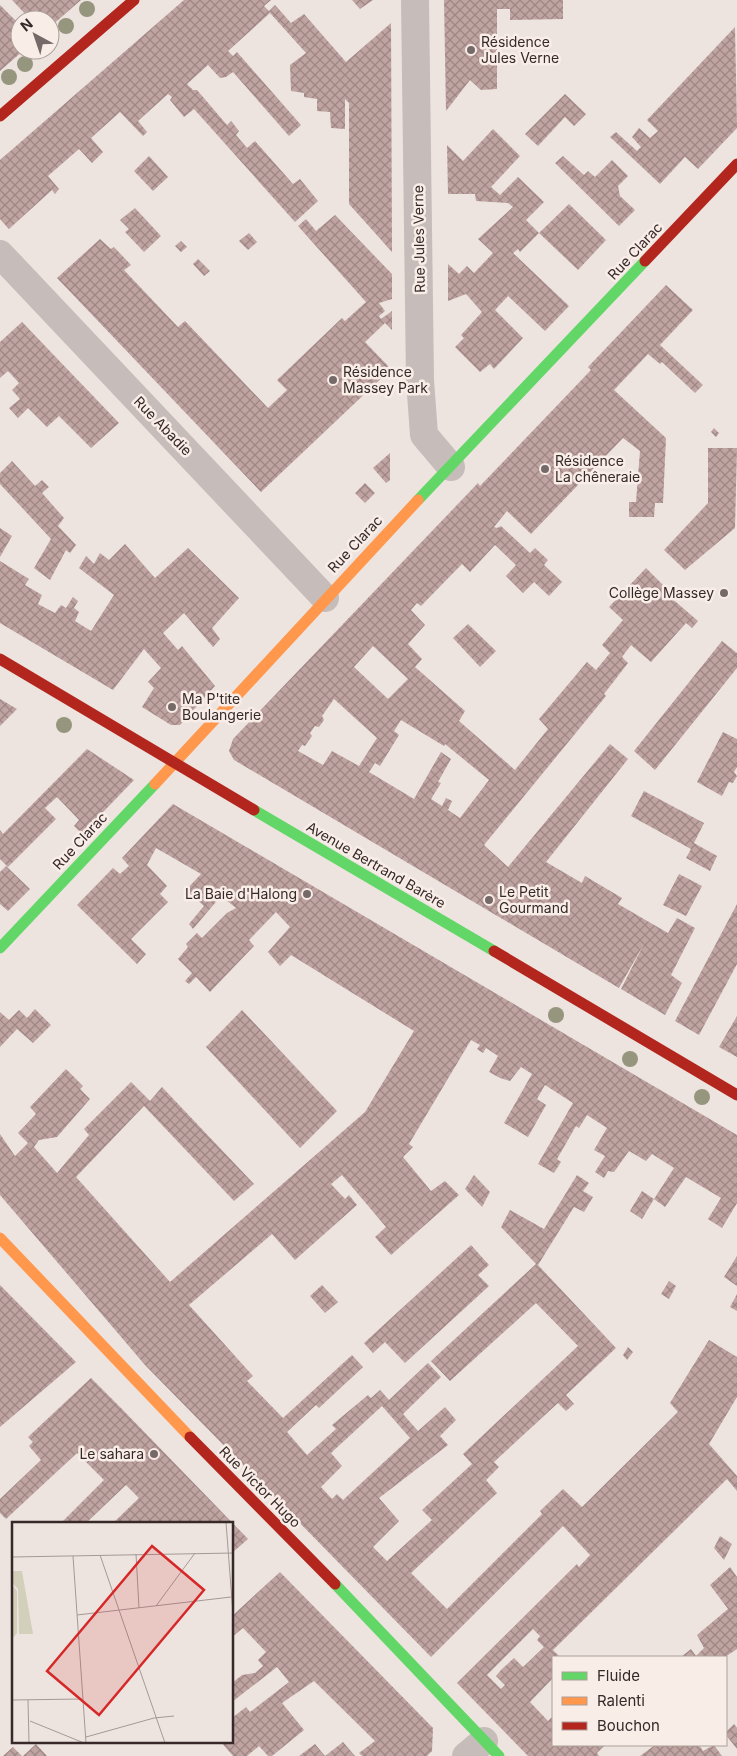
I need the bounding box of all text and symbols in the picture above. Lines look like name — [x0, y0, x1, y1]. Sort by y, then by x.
north arrow — [10, 10, 60, 60]
text: N — [17, 15, 36, 35]
place label: Résidence Jules Verne — [481, 33, 559, 66]
marker: Résidence Jules Verne — [465, 44, 477, 56]
street label: Rue Jules Verne — [409, 185, 428, 293]
street label: Rue Clarac — [604, 219, 665, 283]
place label: Résidence Massey Park — [343, 363, 428, 396]
marker: Résidence Massey Park — [327, 374, 339, 386]
street label: Rue Abadie — [131, 393, 196, 459]
place label: Résidence La chêneraie — [555, 452, 640, 485]
marker: Résidence La chêneraie — [539, 463, 551, 475]
street label: Rue Clarac — [324, 512, 385, 576]
place label: Collège Massey — [609, 584, 714, 601]
marker: Collège Massey — [718, 587, 730, 599]
place label: Ma P'tite Boulangerie — [182, 690, 261, 723]
marker: Ma P'tite Boulangerie — [166, 701, 178, 713]
street label: Rue Clarac — [49, 809, 110, 873]
street label: Avenue Bertrand Barère — [304, 818, 449, 911]
place label: Le Petit Gourmand — [499, 883, 569, 916]
place label: La Baie d'Halong — [185, 885, 297, 902]
marker: La Baie d'Halong — [301, 888, 313, 900]
marker: Le Petit Gourmand — [483, 894, 495, 906]
street label: Rue Victor Hugo — [216, 1442, 305, 1531]
place label: Le sahara — [79, 1445, 144, 1462]
marker: Le sahara — [148, 1448, 160, 1460]
inset map — [12, 1522, 234, 1744]
legend — [552, 1656, 727, 1746]
text: Fluide — [597, 1666, 640, 1685]
text: Ralenti — [597, 1691, 645, 1710]
text: Bouchon — [597, 1716, 660, 1735]

